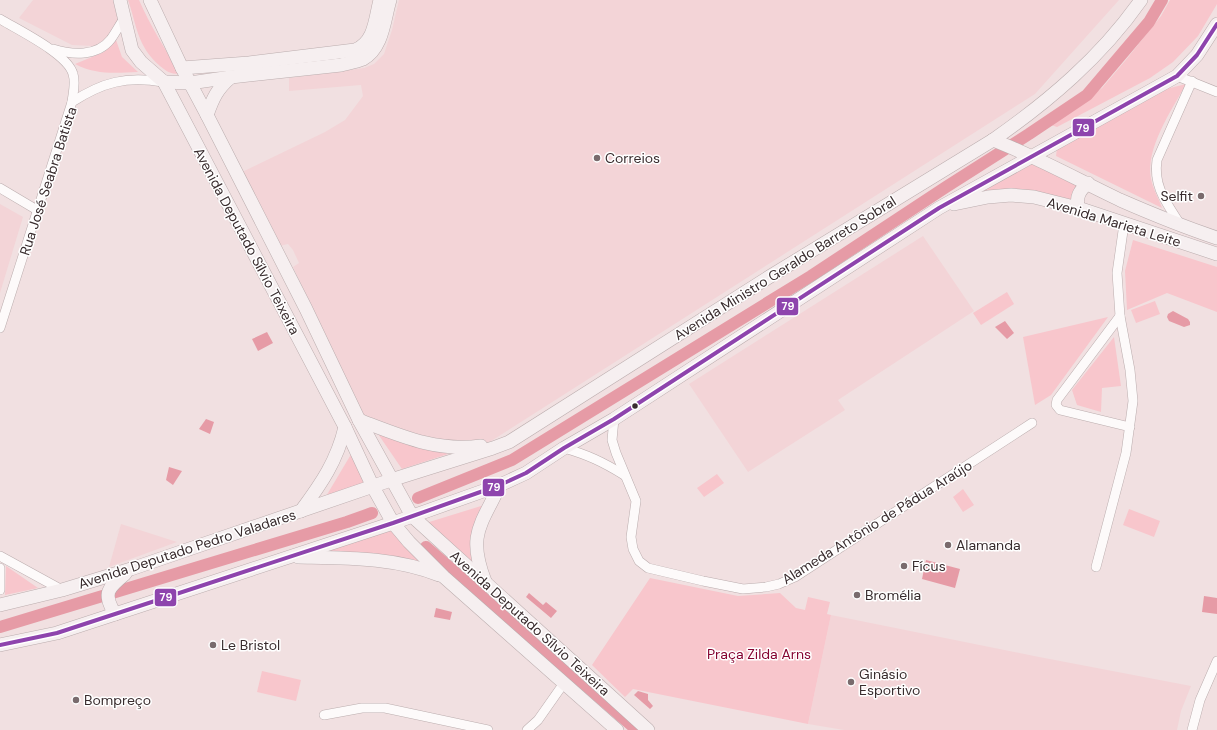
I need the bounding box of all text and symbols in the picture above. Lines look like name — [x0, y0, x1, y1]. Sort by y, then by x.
street label: Rua José Seabra Batista — [15, 104, 81, 258]
line badge: 79 — [1072, 118, 1095, 137]
text: 79 — [1077, 121, 1089, 135]
street label: Avenida Deputado Sílvio Teixeira — [190, 144, 304, 338]
place label: Correios — [605, 149, 660, 167]
marker: Correios — [592, 153, 602, 163]
place label: Selfit — [1160, 187, 1193, 205]
marker: Selfit — [1196, 191, 1206, 201]
street label: Avenida Ministro Geraldo Barreto Sobral — [671, 192, 899, 344]
street label: Avenida Marieta Leite — [1045, 193, 1183, 251]
line badge: 79 — [776, 297, 799, 316]
text: 79 — [782, 299, 794, 313]
unlabelled marker — [630, 401, 640, 411]
street label: Alameda Antônio de Pádua Araújo — [779, 456, 975, 588]
line badge: 79 — [482, 478, 505, 497]
text: 79 — [488, 480, 500, 494]
street label: Avenida Deputado Pedro Valadares — [76, 505, 298, 593]
place label: Alamanda — [956, 536, 1021, 554]
marker: Alamanda — [943, 540, 953, 550]
street label: Avenida Deputado Sílvio Teixeira — [446, 546, 614, 700]
place label: Fícus — [912, 557, 946, 575]
marker: Fícus — [899, 561, 909, 571]
place label: Bromélia — [865, 586, 921, 604]
line badge: 79 — [154, 588, 177, 607]
text: 79 — [160, 590, 172, 604]
marker: Bromélia — [852, 590, 862, 600]
place label: Le Bristol — [221, 636, 280, 654]
marker: Le Bristol — [208, 640, 218, 650]
park label: Praça Zilda Arns — [707, 645, 811, 663]
place label: Ginásio Esportivo — [859, 665, 920, 699]
marker: Ginásio Esportivo — [846, 677, 856, 687]
place label: Bompreço — [84, 691, 151, 709]
marker: Bompreço — [71, 695, 81, 705]

